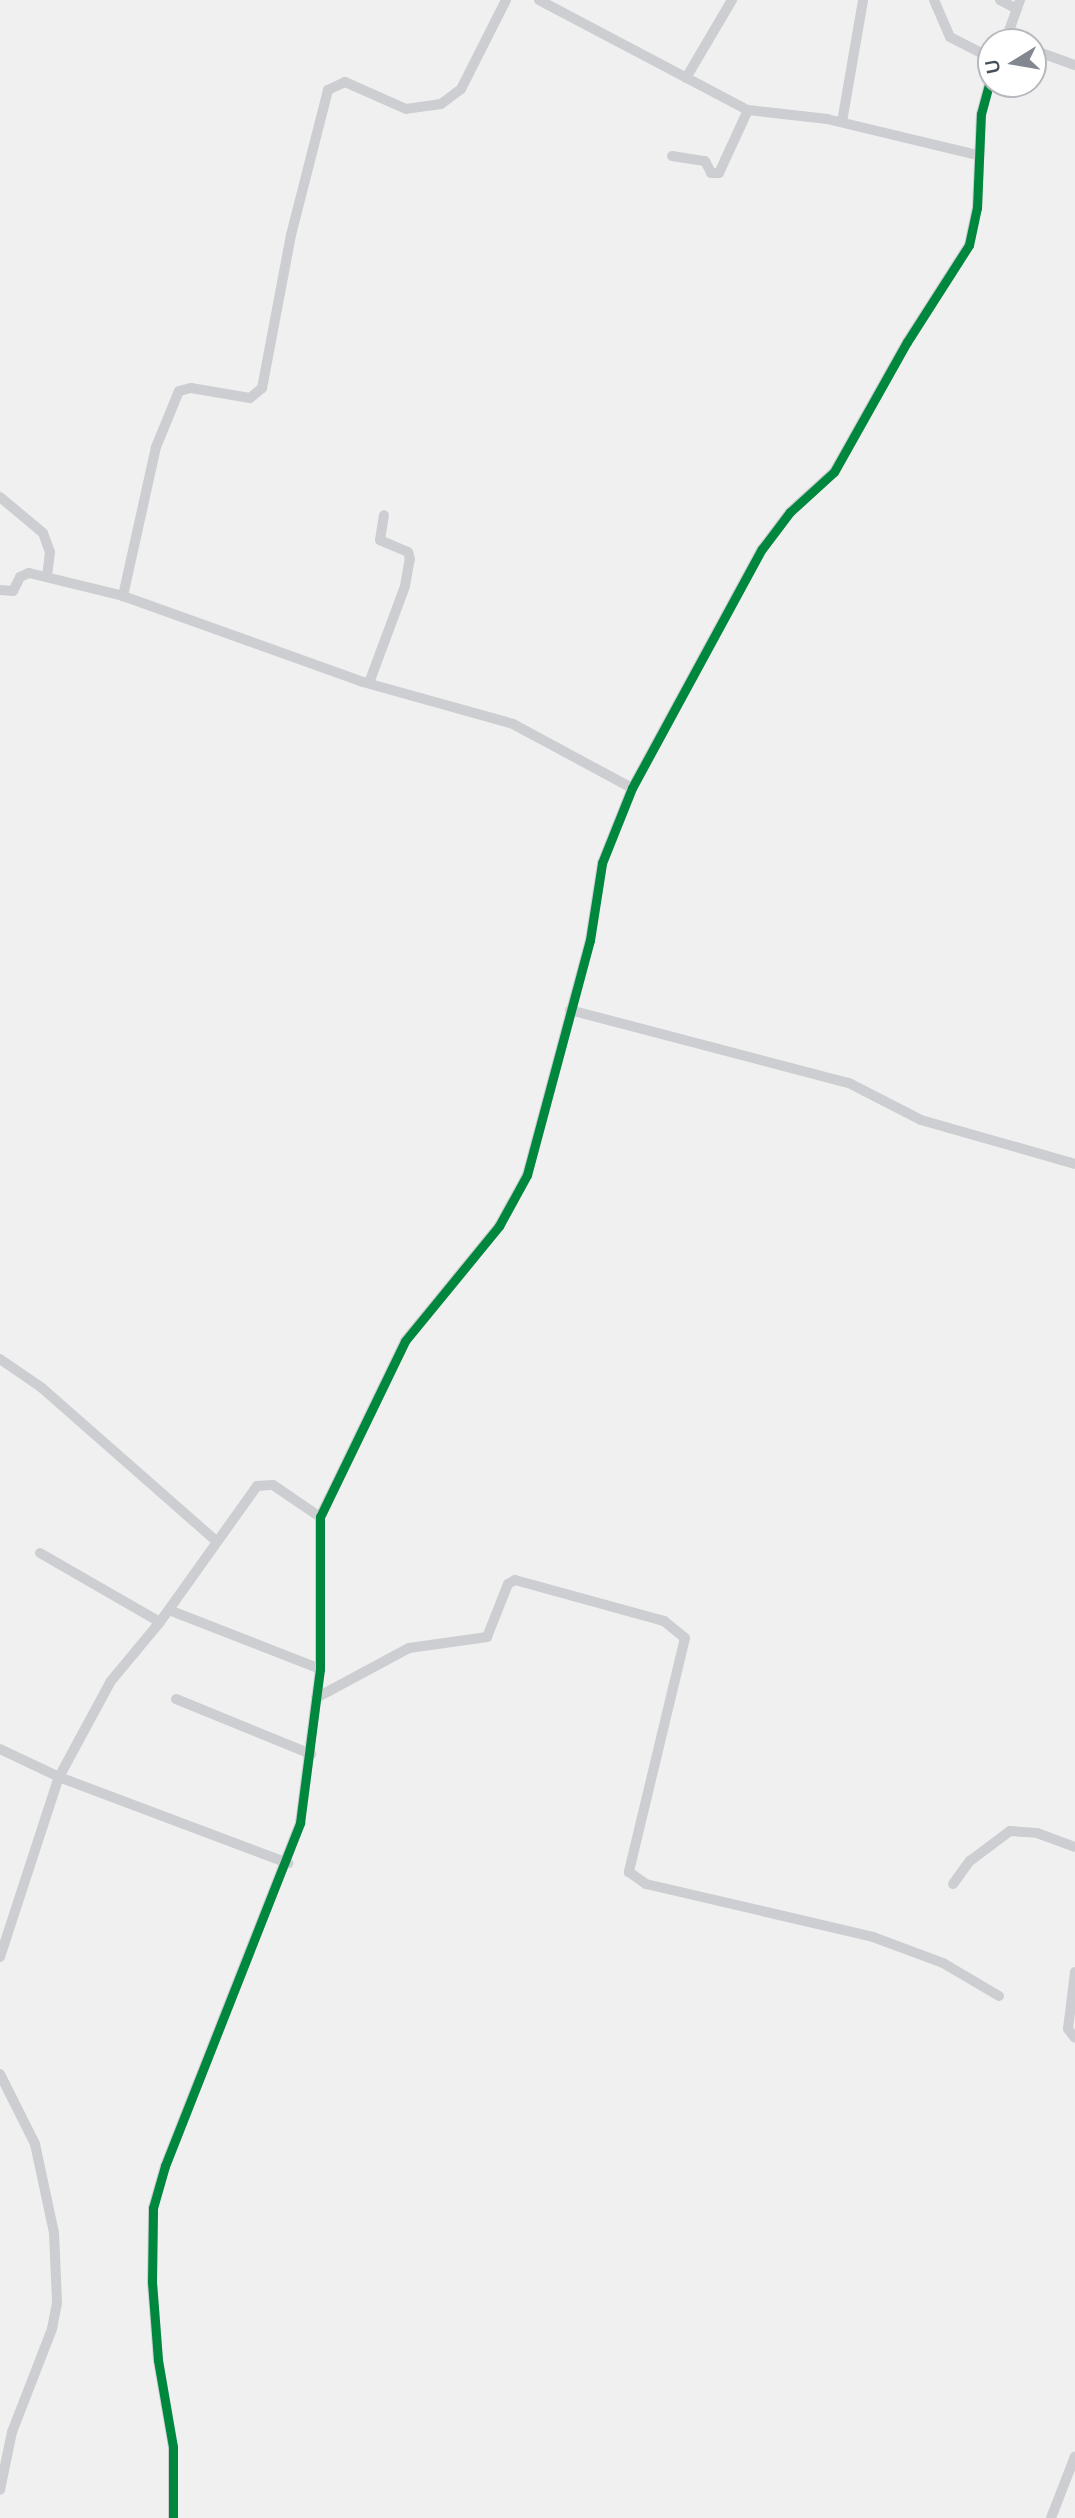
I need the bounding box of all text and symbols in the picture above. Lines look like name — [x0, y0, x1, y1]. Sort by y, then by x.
north arrow — [977, 28, 1047, 98]
text: U — [979, 57, 1007, 76]

